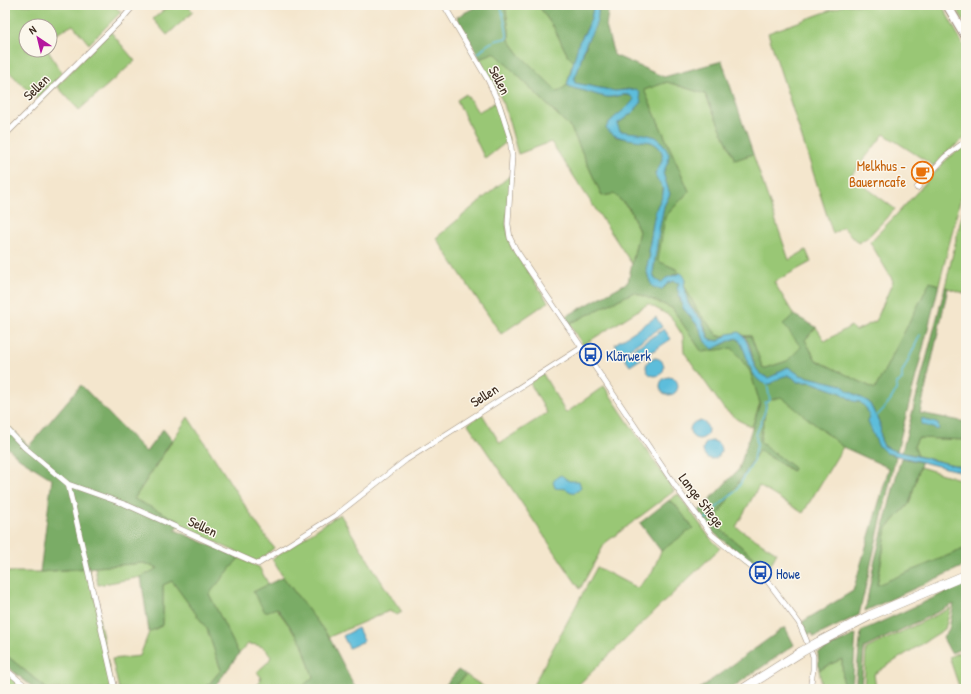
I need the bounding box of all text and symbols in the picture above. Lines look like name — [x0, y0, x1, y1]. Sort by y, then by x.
north arrow — [18, 18, 58, 58]
text: N — [26, 22, 39, 37]
street label: Sellen — [485, 62, 515, 98]
street label: Sellen — [19, 70, 53, 104]
place label: Melkhus - Bauerncafe — [849, 156, 906, 191]
cafe icon: Melkhus - Bauerncafe — [909, 160, 935, 186]
bus stop icon: Klärwerk — [577, 342, 603, 368]
place label: Klärwerk — [606, 346, 651, 365]
street label: Sellen — [466, 379, 502, 411]
street label: Lange Stiege — [674, 469, 729, 532]
street label: Sellen — [185, 511, 221, 541]
bus stop icon: Howe — [748, 560, 774, 586]
place label: Howe — [776, 564, 801, 583]

